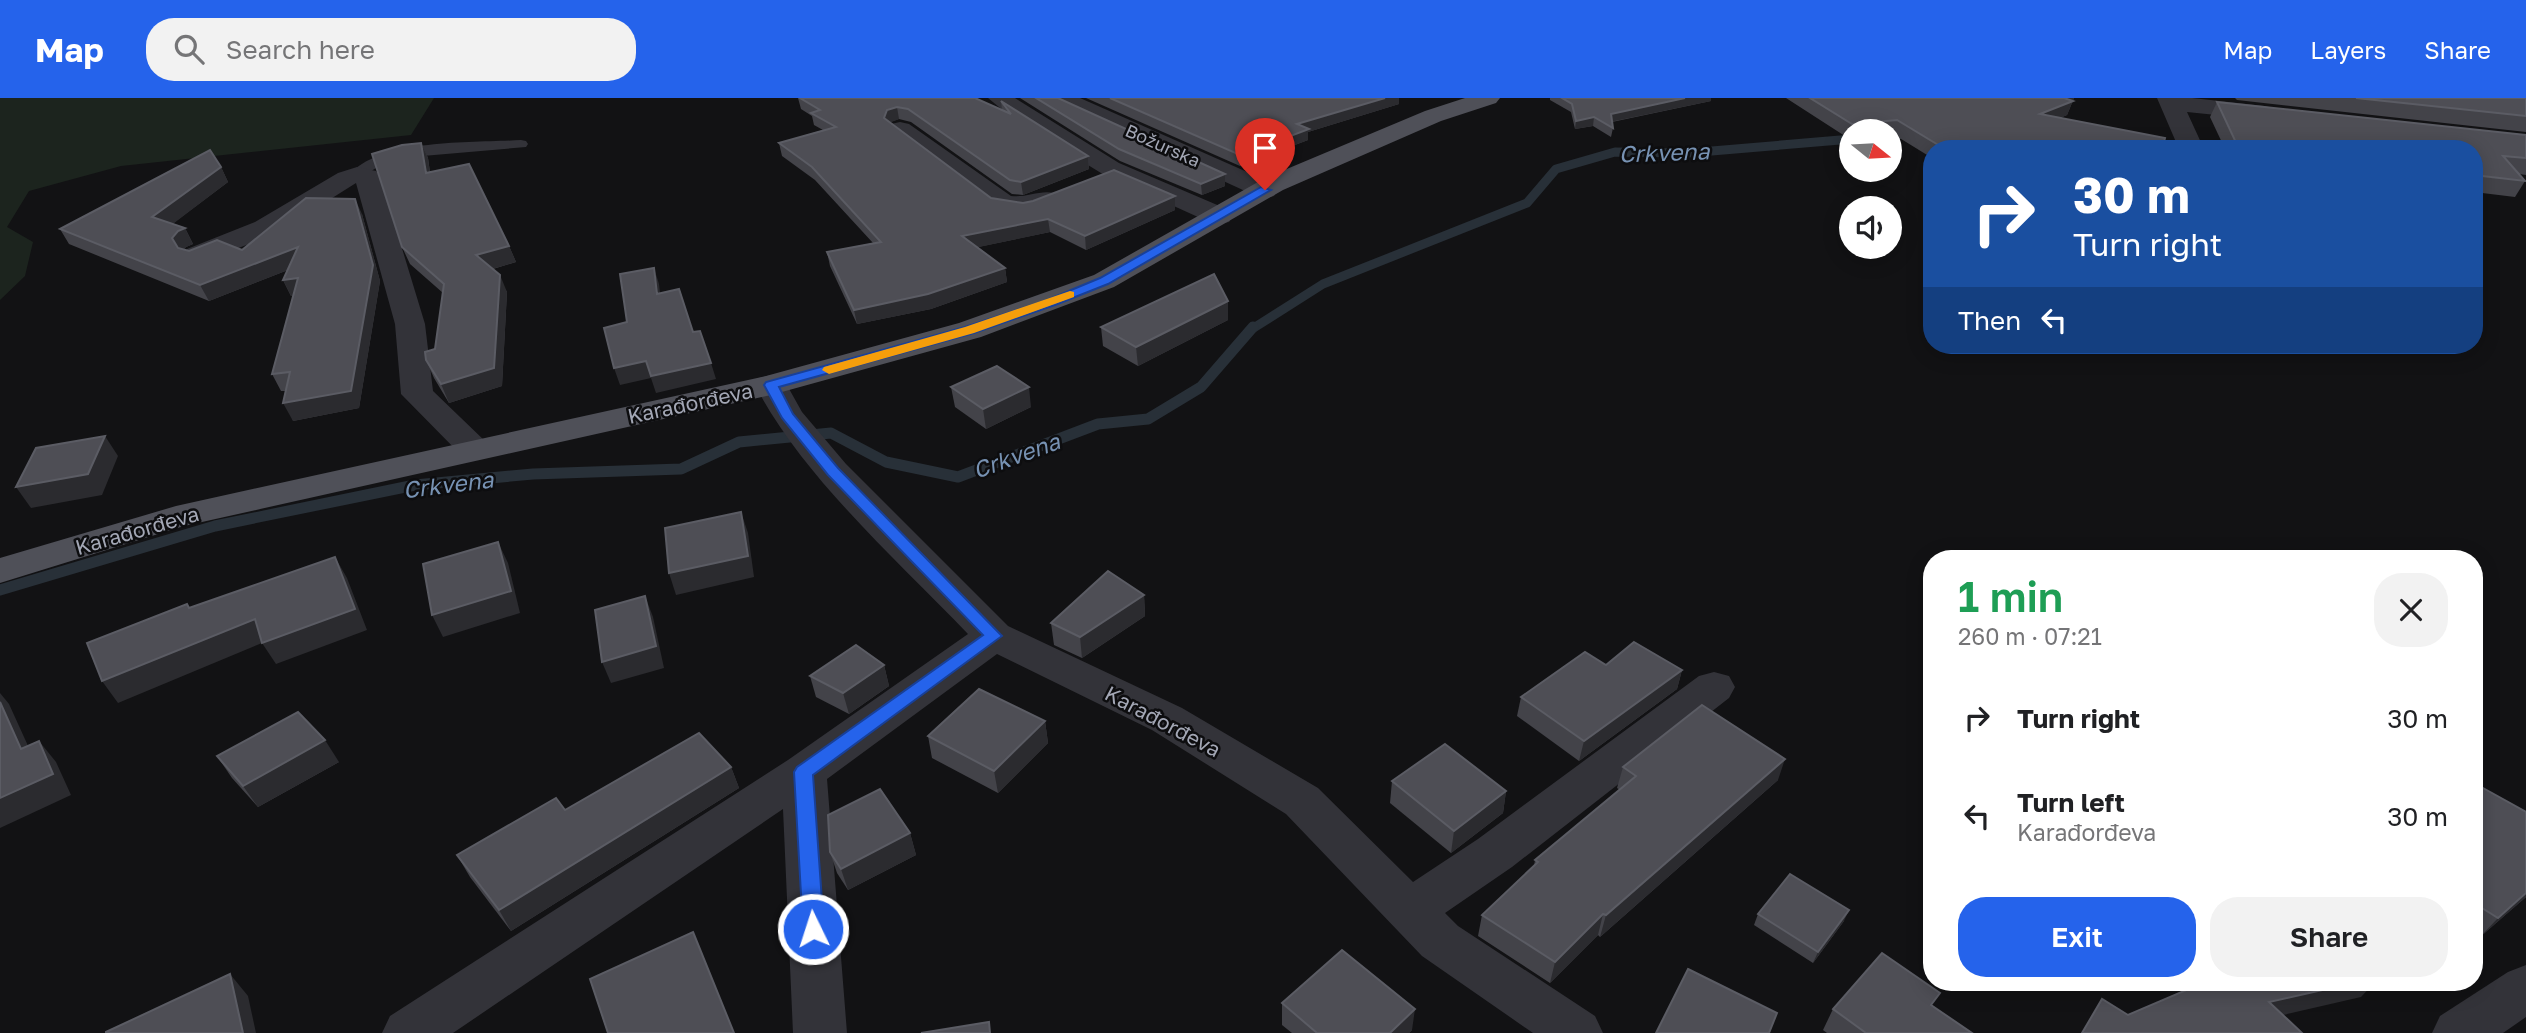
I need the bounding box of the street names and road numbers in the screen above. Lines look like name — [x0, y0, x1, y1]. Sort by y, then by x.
street label: Božurska — [1122, 119, 1204, 171]
street label: Karađorđeva — [625, 377, 755, 429]
street label: Karađorđeva — [72, 500, 202, 560]
street label: Karađorđeva — [1101, 680, 1225, 762]

